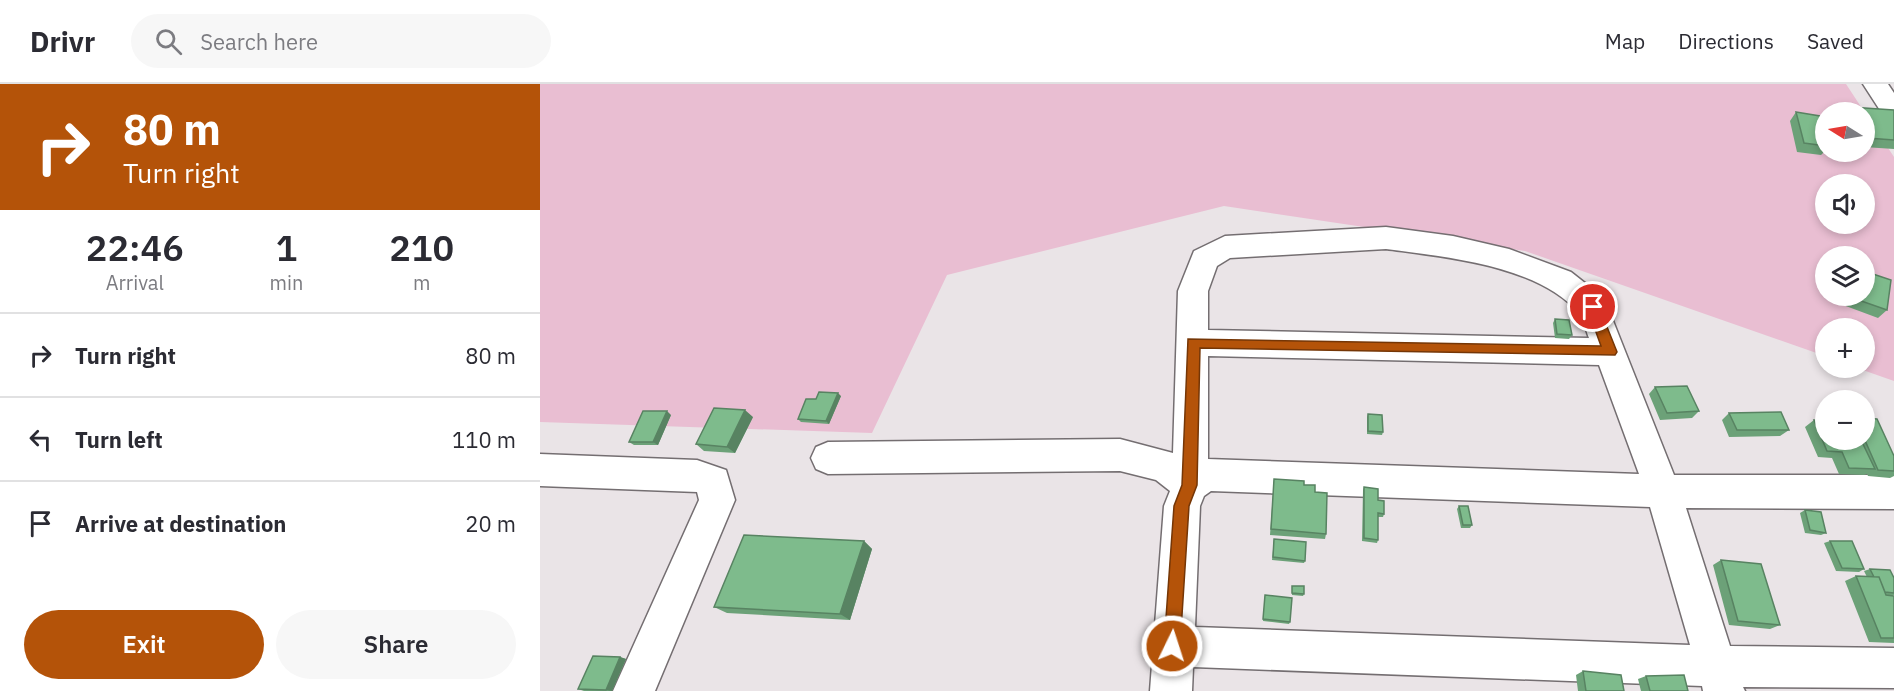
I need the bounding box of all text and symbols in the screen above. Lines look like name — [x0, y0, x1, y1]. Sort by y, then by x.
search box — [131, 14, 551, 68]
text: Drivr — [30, 23, 95, 60]
icon: search — [152, 25, 185, 58]
text: Search here — [200, 27, 318, 56]
text: Map — [1605, 27, 1645, 55]
text: Directions — [1678, 27, 1774, 55]
text: Saved — [1807, 27, 1864, 55]
text: 80 m — [123, 102, 221, 157]
north arrow — [1815, 102, 1875, 162]
map controls — [1815, 102, 1875, 450]
icon: right — [24, 108, 102, 186]
text: Turn right — [123, 155, 240, 190]
button: sound — [1815, 174, 1875, 234]
text: 22:46 — [86, 224, 184, 271]
text: 1 — [276, 224, 297, 271]
text: 210 — [389, 224, 454, 271]
button: layers — [1815, 246, 1875, 306]
text: Arrival — [106, 269, 164, 296]
text: min — [270, 269, 303, 296]
text: m — [413, 269, 430, 296]
pin — [1567, 281, 1618, 332]
icon: arrive — [1576, 290, 1609, 323]
button: + — [1815, 318, 1875, 378]
icon: right — [24, 339, 57, 372]
text: Turn right — [75, 341, 176, 370]
text: 80 m — [465, 341, 516, 370]
button: − — [1815, 390, 1875, 450]
icon: left — [24, 423, 57, 456]
text: Turn left — [75, 425, 163, 454]
text: 110 m — [452, 425, 516, 454]
icon: arrive — [24, 507, 57, 540]
text: Arrive at destination — [75, 509, 286, 538]
text: 20 m — [465, 509, 516, 538]
button: Exit — [24, 610, 264, 679]
button: Share — [276, 610, 516, 679]
position arrow — [1140, 614, 1204, 678]

